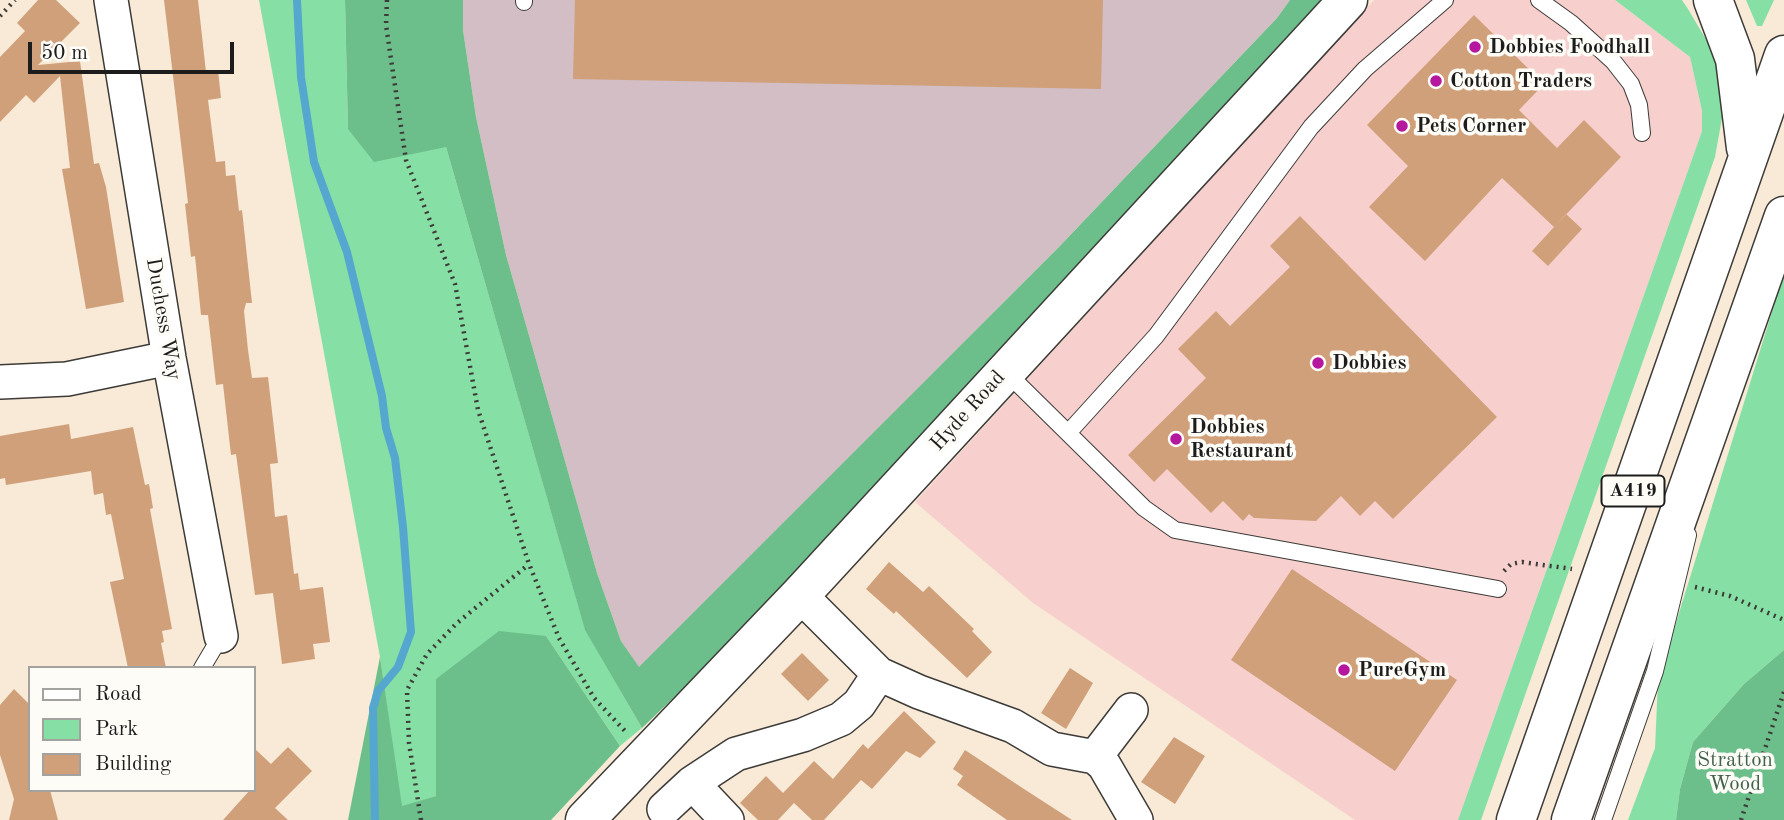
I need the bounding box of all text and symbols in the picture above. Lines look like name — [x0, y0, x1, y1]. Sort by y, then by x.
scale bar — [32, 28, 238, 72]
place label: Dobbies Foodhall — [1489, 34, 1650, 60]
marker: Dobbies Foodhall — [1467, 39, 1483, 55]
text: 50 m — [41, 43, 88, 64]
place label: Cotton Traders — [1450, 68, 1592, 94]
marker: Cotton Traders — [1428, 73, 1444, 89]
place label: Pets Corner — [1416, 113, 1526, 139]
marker: Pets Corner — [1394, 118, 1410, 134]
street label: Duchess Way — [140, 256, 186, 382]
place label: Dobbies — [1332, 350, 1406, 376]
marker: Dobbies — [1310, 355, 1326, 371]
street label: Hyde Road — [925, 365, 1011, 457]
place label: Dobbies Restaurant — [1190, 414, 1293, 464]
marker: Dobbies Restaurant — [1168, 431, 1184, 447]
road number: A419 — [1602, 476, 1664, 506]
place label: PureGym — [1358, 657, 1446, 683]
marker: PureGym — [1336, 662, 1352, 678]
legend — [28, 666, 256, 792]
text: Road — [95, 684, 142, 705]
text: Park — [95, 719, 138, 740]
park label: Stratton Wood — [1697, 747, 1773, 797]
text: Building — [95, 754, 171, 775]

